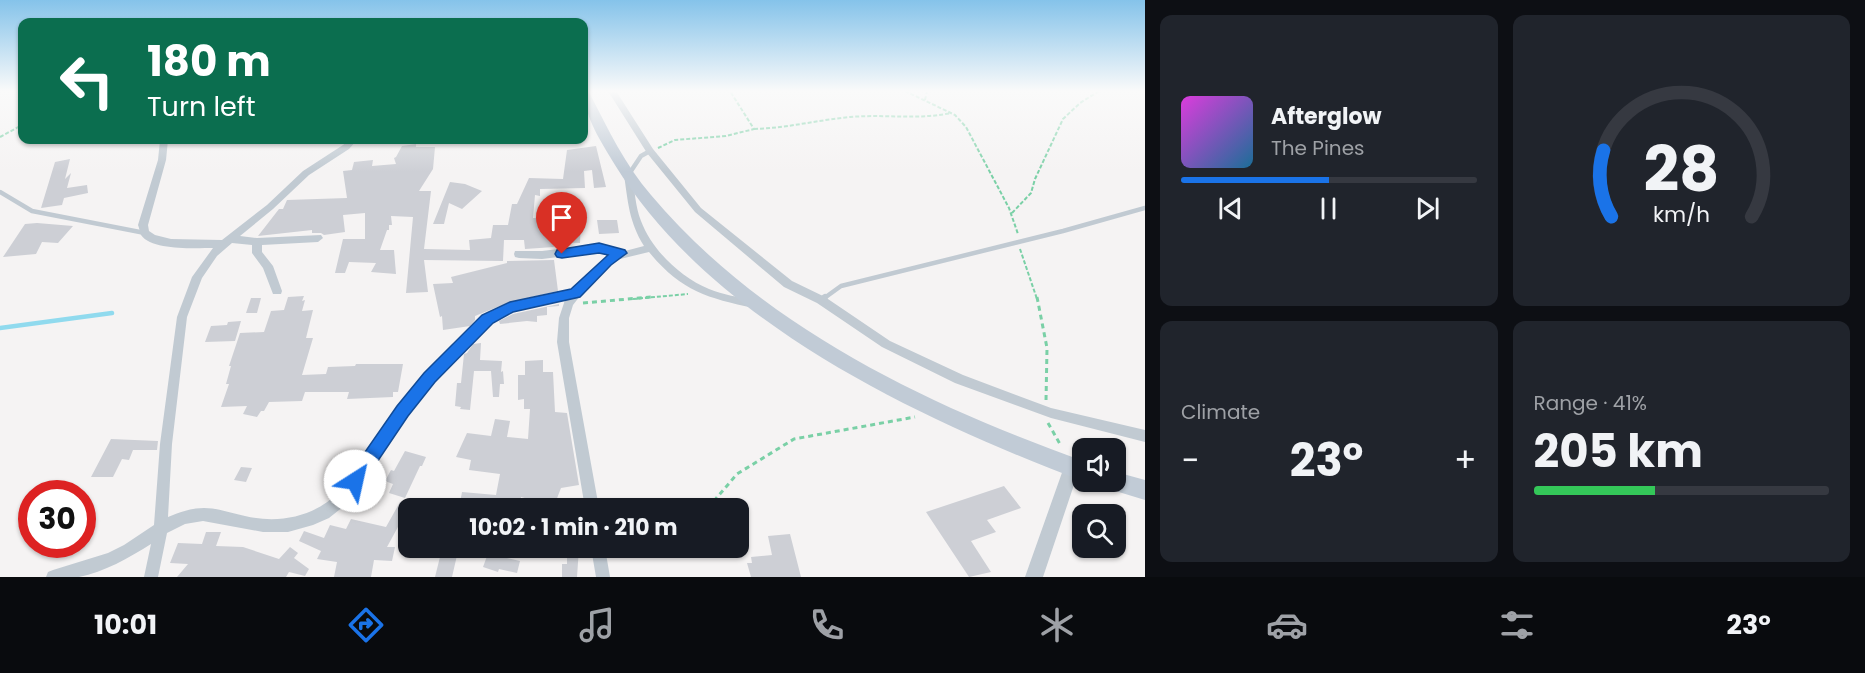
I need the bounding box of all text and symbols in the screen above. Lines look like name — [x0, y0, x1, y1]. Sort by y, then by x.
text: 180 m — [147, 32, 271, 91]
icon: left — [48, 42, 126, 120]
text: Turn left — [147, 88, 256, 125]
text: Afterglow — [1271, 101, 1382, 132]
text: 28 — [1643, 126, 1719, 214]
text: The Pines — [1271, 134, 1365, 162]
pin — [536, 192, 587, 254]
icon: previous — [1214, 192, 1247, 225]
icon: pause — [1312, 192, 1345, 225]
icon: next — [1411, 192, 1444, 225]
text: km/h — [1653, 200, 1710, 231]
icon: arrive — [545, 201, 578, 234]
text: Range · 41% — [1534, 389, 1647, 417]
text: Climate — [1181, 398, 1260, 426]
text: 205 km — [1534, 420, 1703, 483]
text: 23° — [1290, 429, 1363, 492]
text: − — [1181, 437, 1199, 484]
text: + — [1454, 437, 1477, 484]
map controls — [1072, 438, 1126, 558]
button: sound — [1072, 438, 1126, 492]
position arrow — [323, 449, 387, 513]
speed limit sign: 30 — [18, 480, 96, 558]
button: search — [1072, 504, 1126, 558]
text: 10:02 · 1 min · 210 m — [469, 512, 678, 543]
icon: directions — [345, 604, 387, 646]
icon: music — [576, 604, 618, 646]
icon: phone — [806, 604, 848, 646]
icon: climate — [1036, 604, 1078, 646]
icon: car — [1266, 604, 1308, 646]
icon: filters — [1496, 604, 1538, 646]
text: 10:01 — [94, 606, 157, 643]
text: 23° — [1727, 606, 1771, 643]

